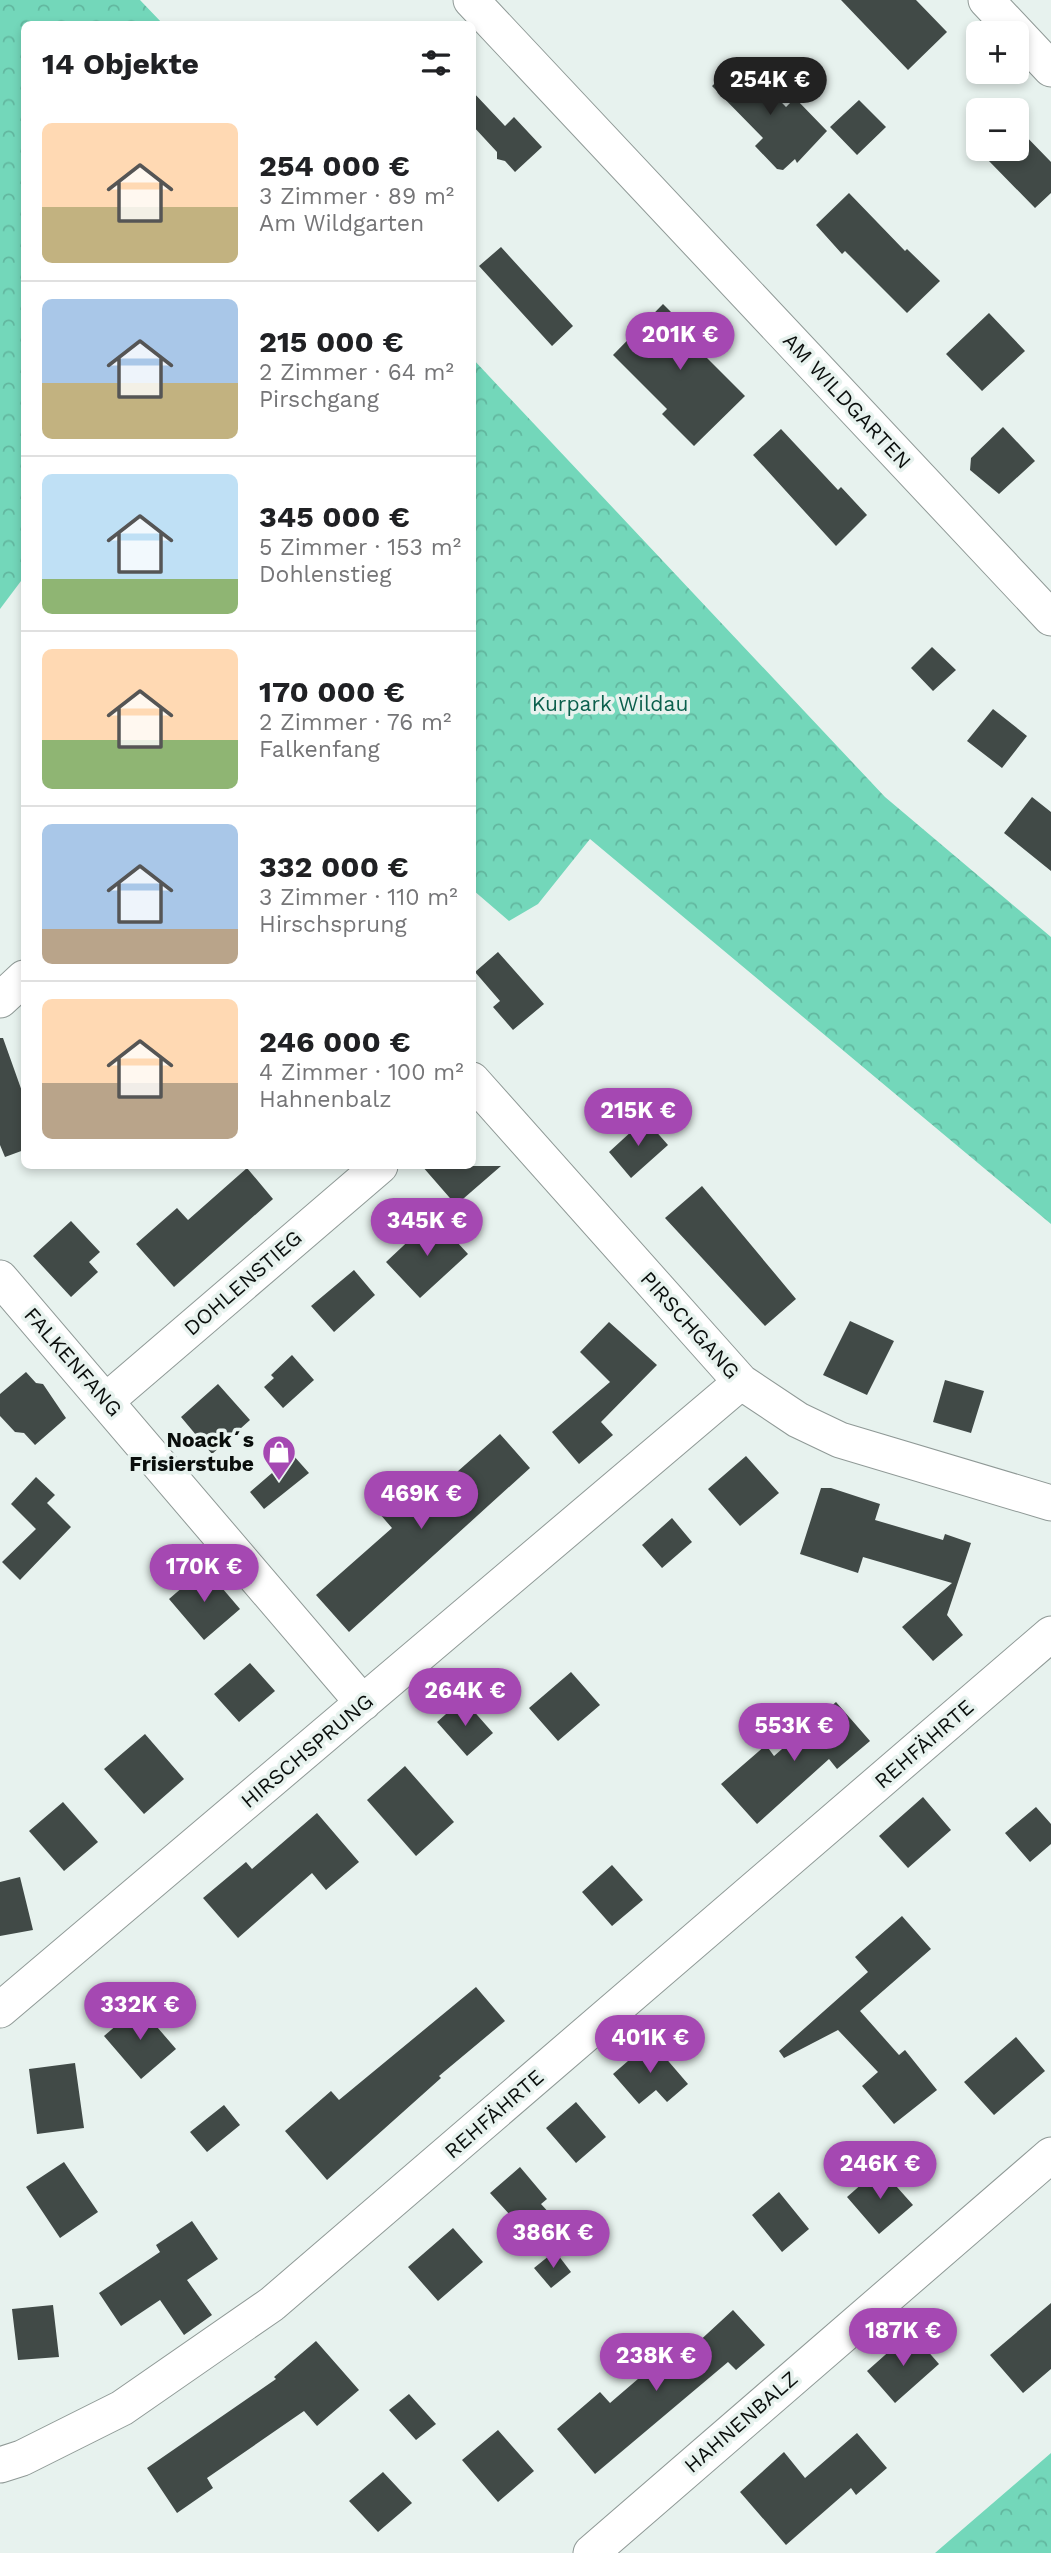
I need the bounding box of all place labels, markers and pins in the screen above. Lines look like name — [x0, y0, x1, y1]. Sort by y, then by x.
pin: 254K € — [713, 58, 827, 117]
pin: 201K € — [623, 312, 737, 372]
pin: 215K € — [581, 1088, 695, 1148]
pin: 345K € — [370, 1198, 484, 1258]
place label: Noack´s Frisierstube — [129, 1427, 254, 1476]
shop icon: Noack´s Frisierstube — [260, 1433, 298, 1482]
pin: 469K € — [364, 1472, 478, 1531]
pin: 170K € — [147, 1544, 261, 1604]
pin: 264K € — [408, 1668, 522, 1728]
pin: 553K € — [737, 1704, 851, 1763]
pin: 332K € — [83, 1982, 197, 2042]
pin: 401K € — [593, 2016, 707, 2075]
pin: 246K € — [823, 2142, 937, 2201]
pin: 386K € — [496, 2210, 610, 2270]
pin: 187K € — [846, 2308, 960, 2368]
pin: 238K € — [599, 2334, 713, 2393]

